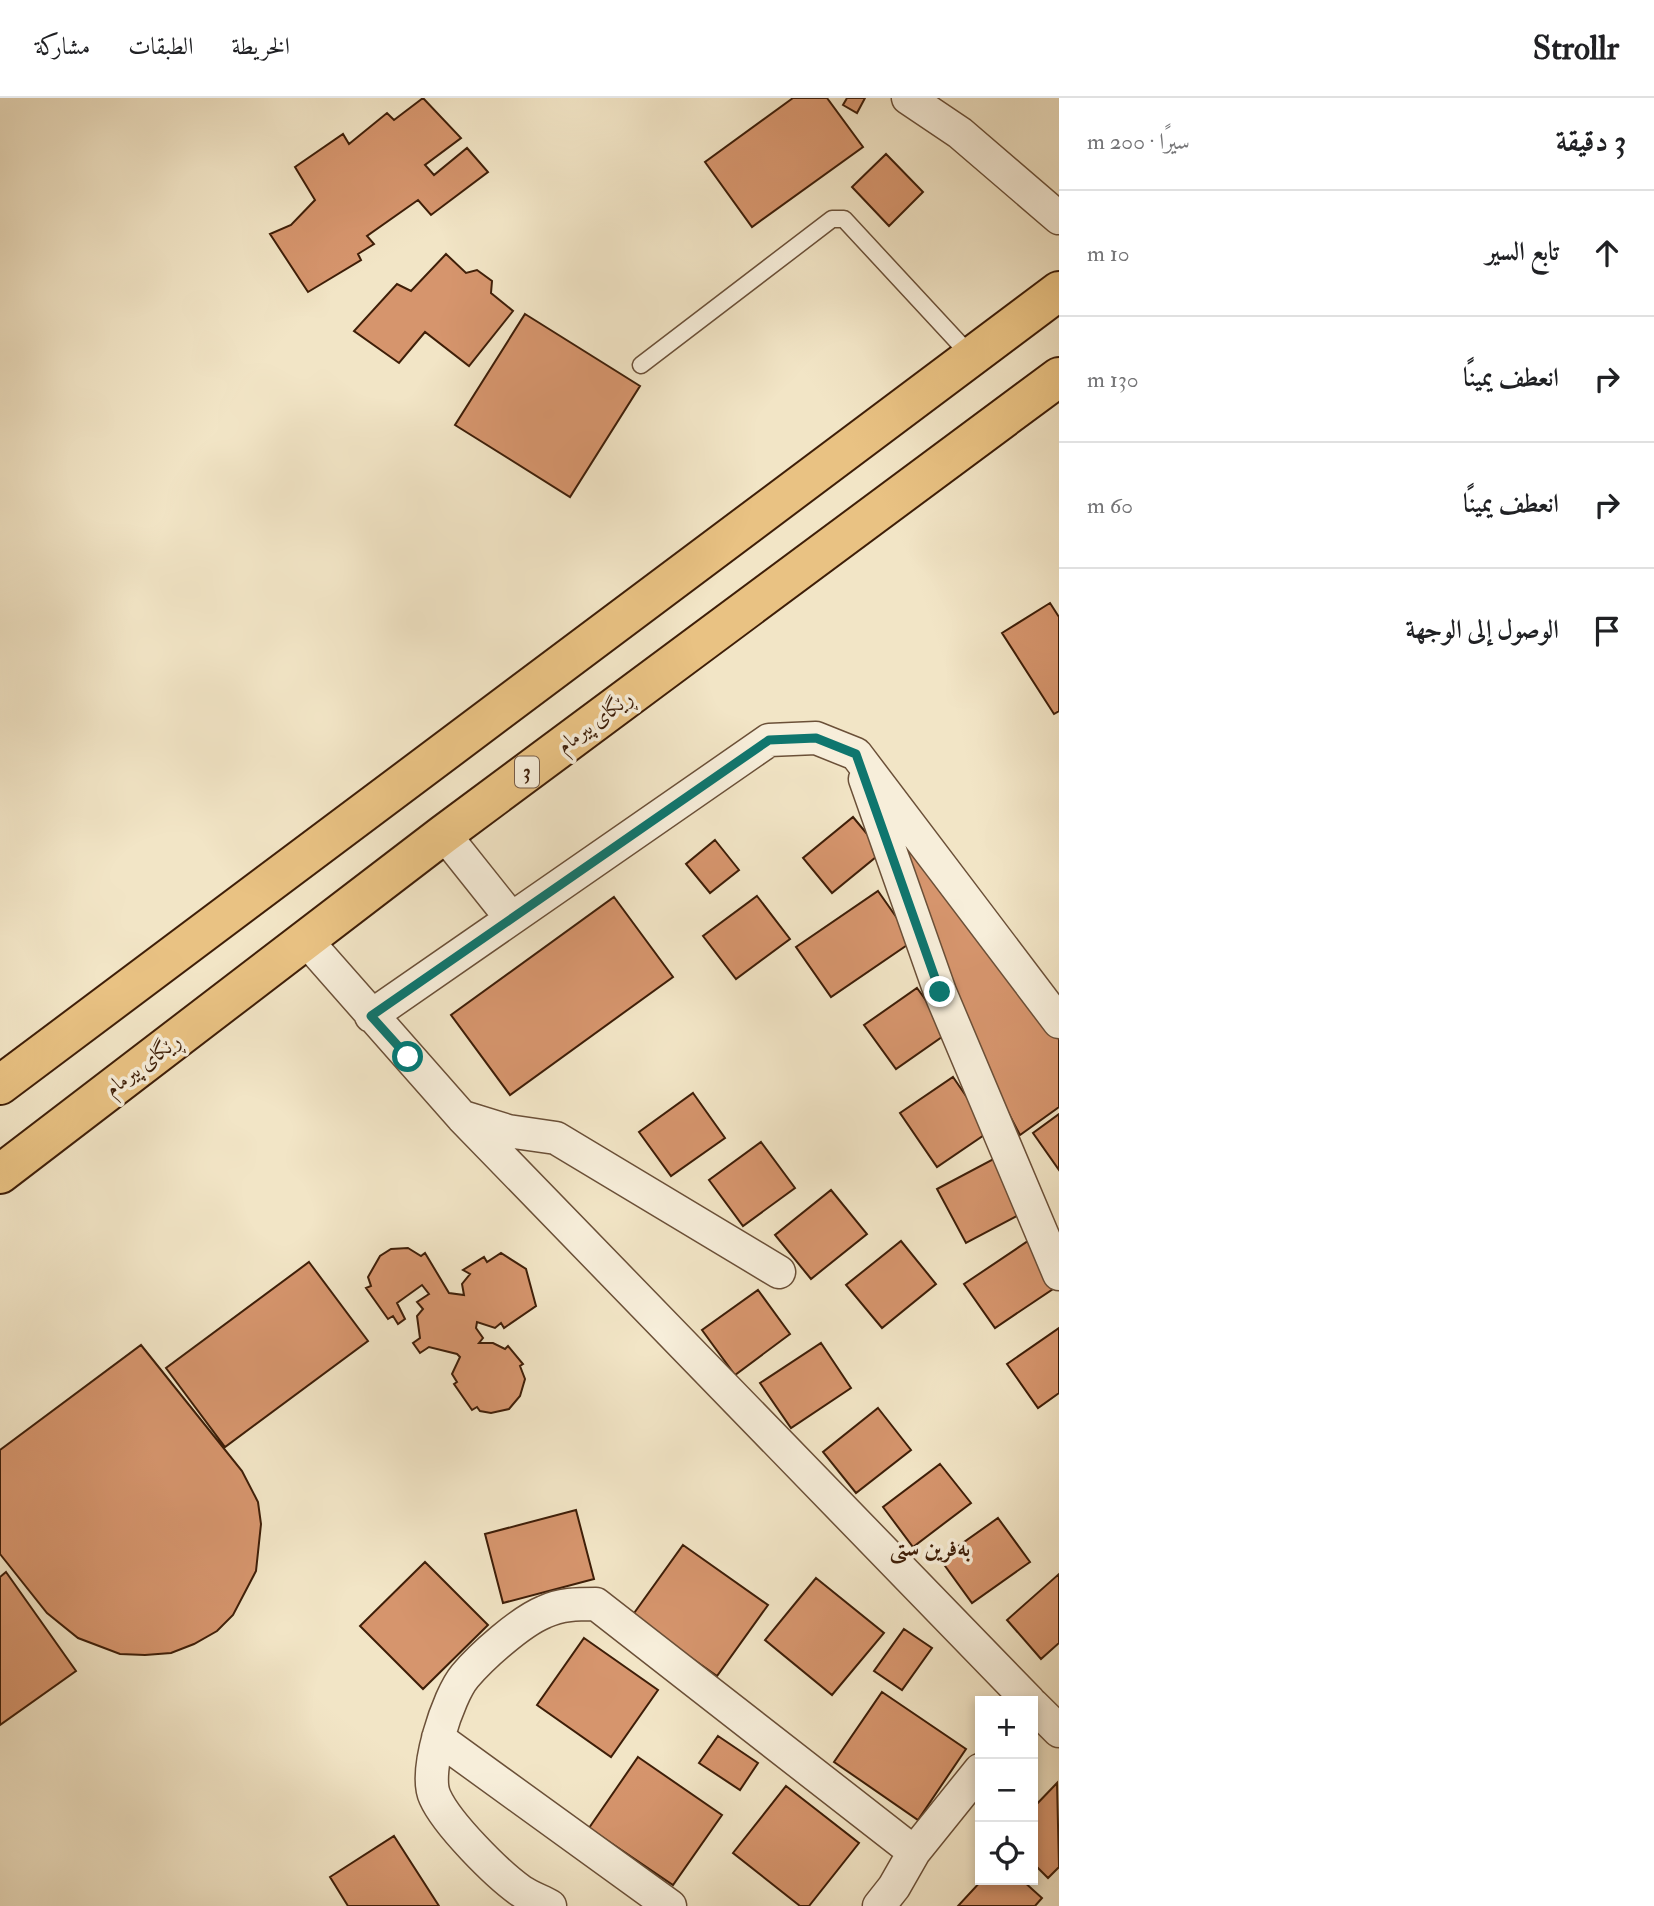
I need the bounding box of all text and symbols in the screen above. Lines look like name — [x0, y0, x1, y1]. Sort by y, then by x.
text: Strollr — [1533, 28, 1619, 69]
text: مشاركة — [35, 31, 90, 62]
text: الطبقات — [128, 31, 194, 62]
text: الخريطة — [232, 31, 290, 62]
text: 3 دقيقة — [1556, 123, 1626, 160]
text: سيرًا · 200 m — [1087, 127, 1190, 156]
icon: ahead — [1588, 234, 1626, 272]
text: تابع السير — [1486, 236, 1559, 268]
text: 10 m — [1087, 239, 1130, 268]
icon: right — [1588, 360, 1626, 398]
text: انعطف يمينًا — [1463, 362, 1559, 394]
text: 130 m — [1087, 365, 1139, 394]
icon: right — [1588, 486, 1626, 524]
text: انعطف يمينًا — [1463, 488, 1559, 520]
text: 60 m — [1087, 491, 1133, 520]
icon: arrive — [1588, 612, 1626, 650]
text: الوصول إلى الوجهة — [1406, 614, 1559, 646]
street label: ڕێگای پیرمام — [552, 685, 641, 763]
road number: 3 — [515, 757, 539, 788]
route end — [924, 976, 955, 1007]
street label: ڕێگای پیرمام — [100, 1028, 189, 1106]
route start — [392, 1041, 423, 1072]
district label: به‌فرین ستی — [890, 1534, 970, 1565]
map controls — [975, 1696, 1038, 1885]
button: + — [975, 1696, 1038, 1759]
button: − — [975, 1759, 1038, 1822]
button: locate — [975, 1822, 1038, 1885]

